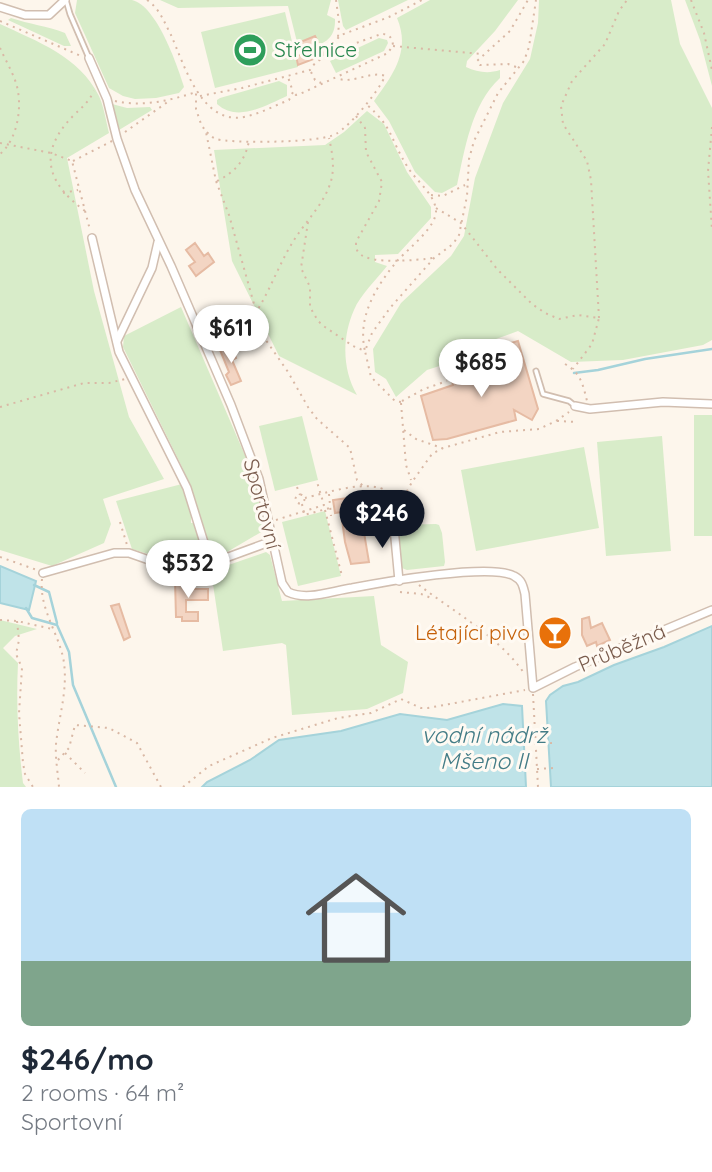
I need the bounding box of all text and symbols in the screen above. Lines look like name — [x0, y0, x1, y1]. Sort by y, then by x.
sports icon: Střelnice — [231, 31, 269, 69]
place label: Střelnice — [274, 36, 357, 62]
pin: $611 — [190, 306, 272, 365]
text: $611 — [209, 313, 253, 342]
pin: $685 — [440, 340, 522, 399]
text: $685 — [455, 347, 507, 376]
street label: Sportovní — [238, 456, 288, 552]
pin: $246 — [341, 490, 423, 550]
text: $246 — [355, 498, 409, 527]
pin: $532 — [147, 540, 229, 600]
text: $532 — [162, 548, 214, 577]
bar icon: Létající pivo — [536, 614, 574, 652]
street label: Průběžná — [574, 617, 669, 677]
place label: Létající pivo — [415, 619, 530, 645]
water label: vodní nádrž Mšeno II — [421, 720, 549, 775]
icon: home — [293, 855, 419, 981]
text: $246/mo — [21, 1040, 154, 1078]
text: 2 rooms · 64 m² — [21, 1078, 184, 1107]
text: Sportovní — [21, 1107, 122, 1136]

